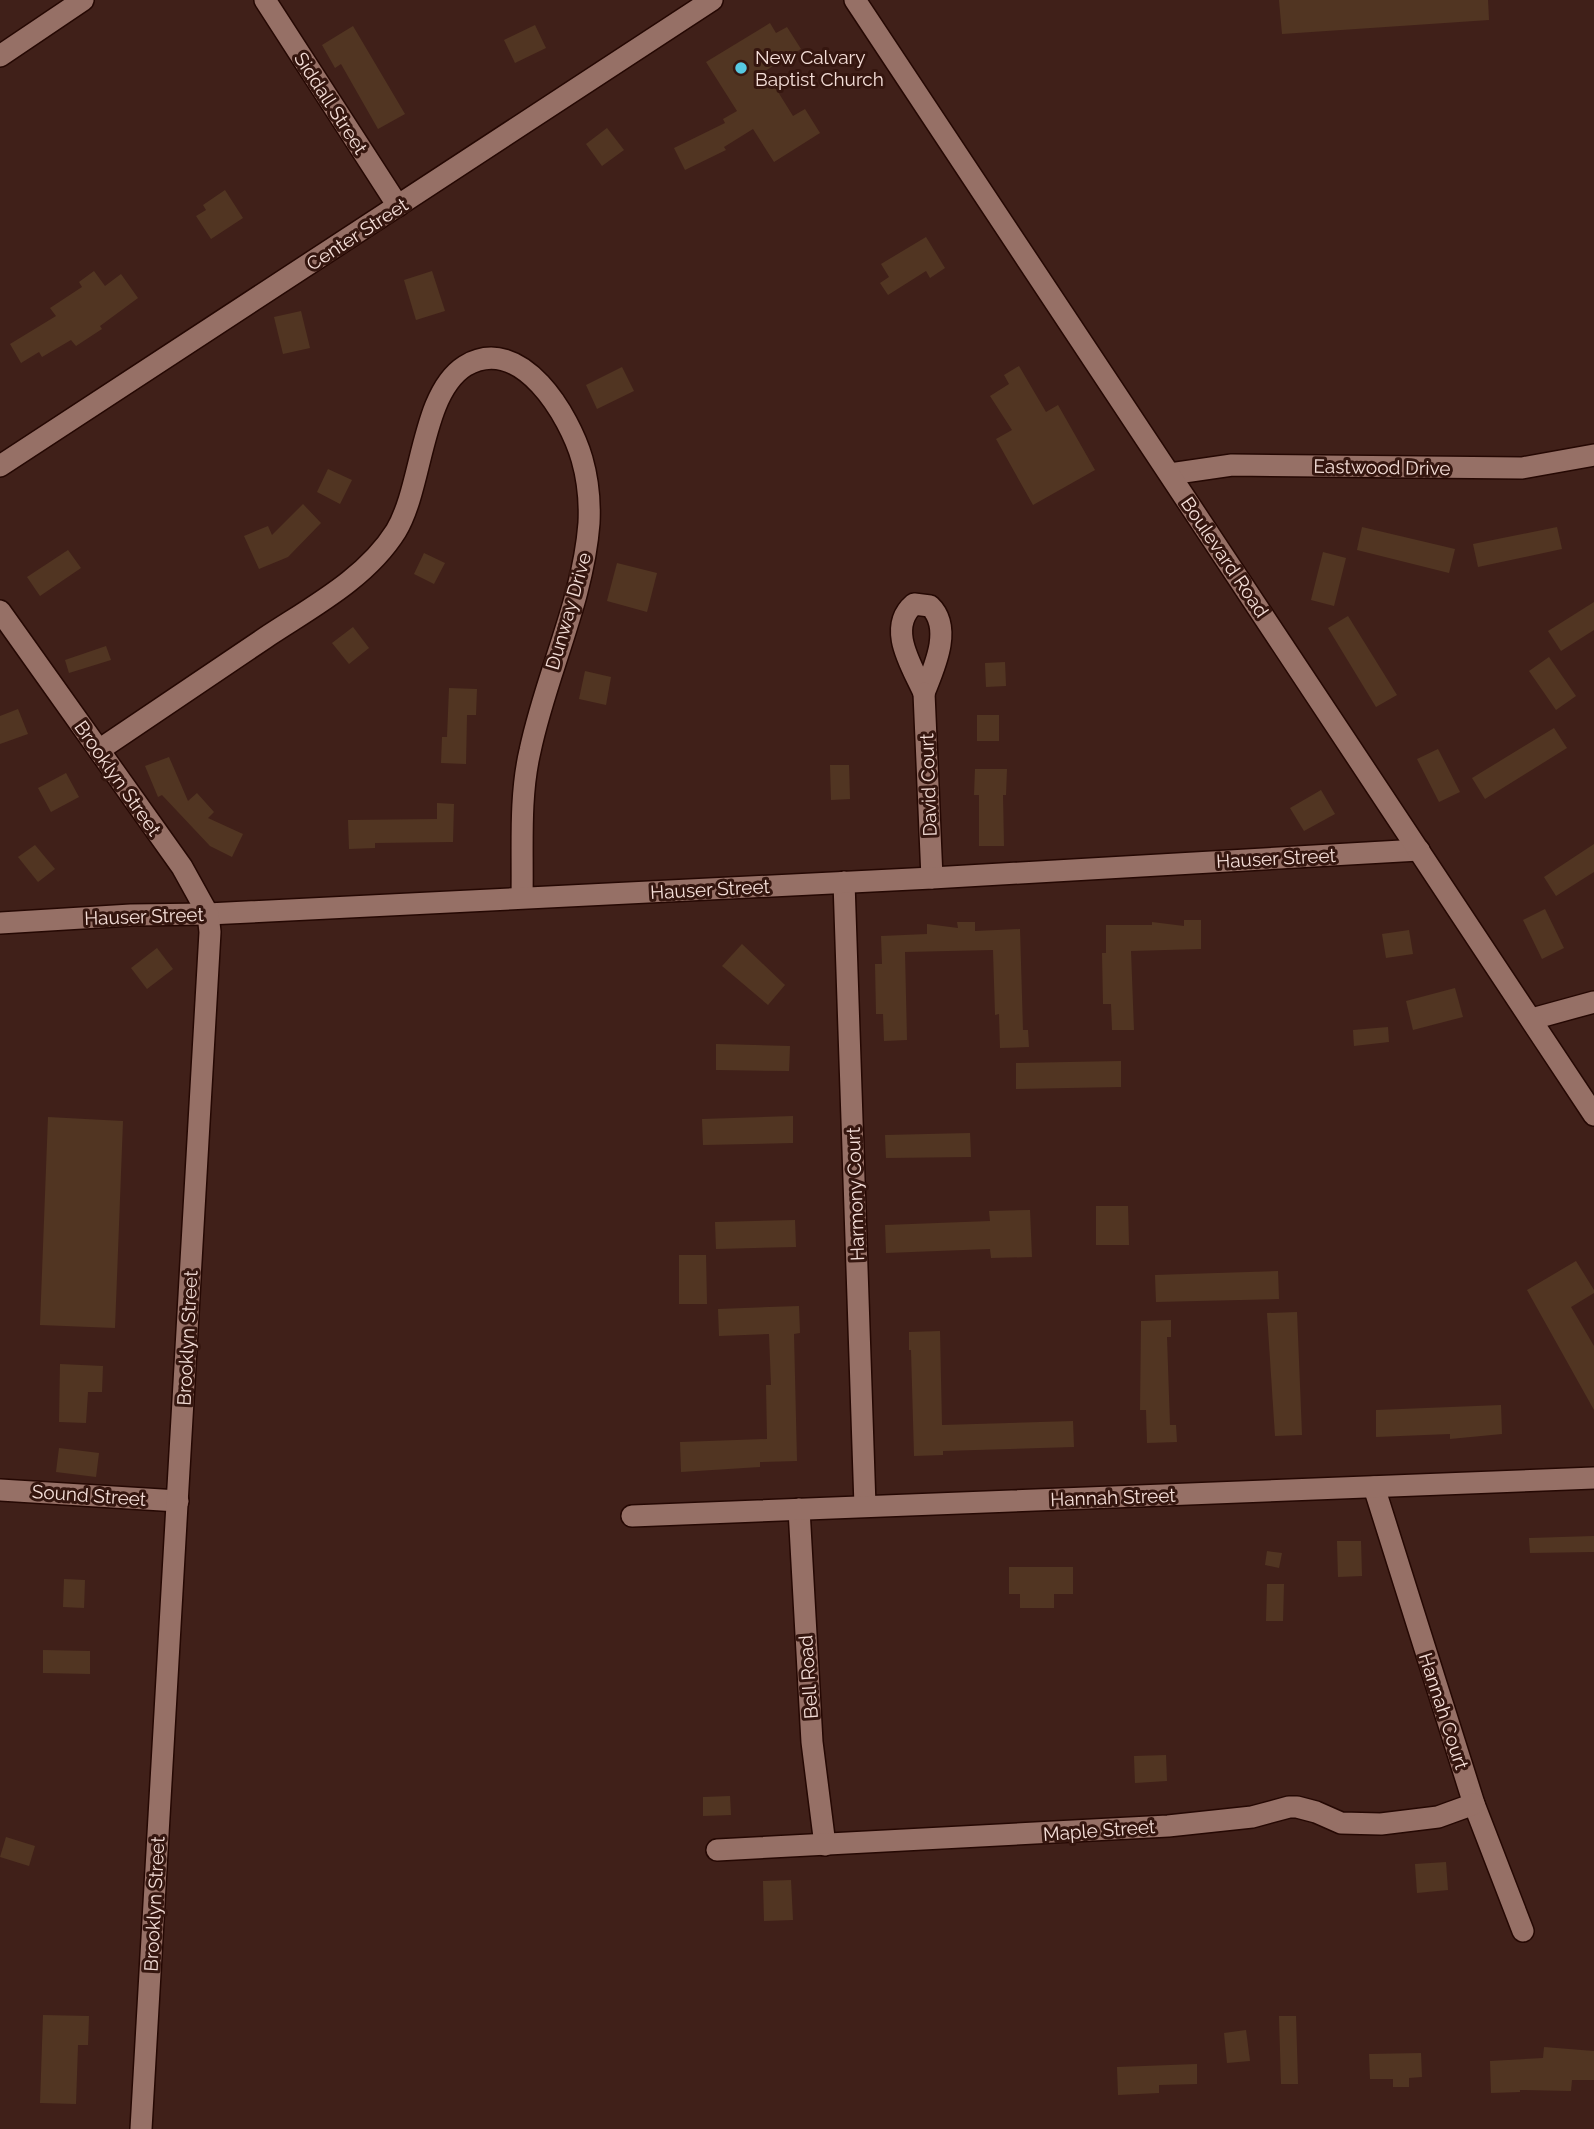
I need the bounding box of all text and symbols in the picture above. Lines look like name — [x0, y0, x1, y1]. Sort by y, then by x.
place label: New Calvary Baptist Church — [755, 46, 884, 90]
street label: Siddall Street — [290, 48, 372, 159]
marker: New Calvary Baptist Church — [733, 60, 749, 76]
street label: Center Street — [302, 193, 412, 275]
street label: Eastwood Drive — [1313, 455, 1451, 479]
street label: Boulevard Road — [1177, 493, 1273, 621]
street label: Dunway Drive — [541, 550, 595, 672]
street label: Brooklyn Street — [70, 716, 166, 840]
street label: David Court — [915, 732, 941, 837]
street label: Hauser Street — [1216, 844, 1337, 872]
street label: Hauser Street — [650, 875, 771, 903]
street label: Hauser Street — [84, 903, 205, 929]
street label: Harmony Court — [842, 1126, 868, 1261]
street label: Brooklyn Street — [172, 1269, 202, 1406]
street label: Sound Street — [31, 1480, 148, 1510]
street label: Hannah Street — [1050, 1484, 1177, 1510]
street label: Bell Road — [794, 1634, 822, 1720]
street label: Hannah Court — [1415, 1650, 1473, 1773]
street label: Maple Street — [1042, 1815, 1157, 1845]
street label: Brooklyn Street — [139, 1835, 169, 1972]

